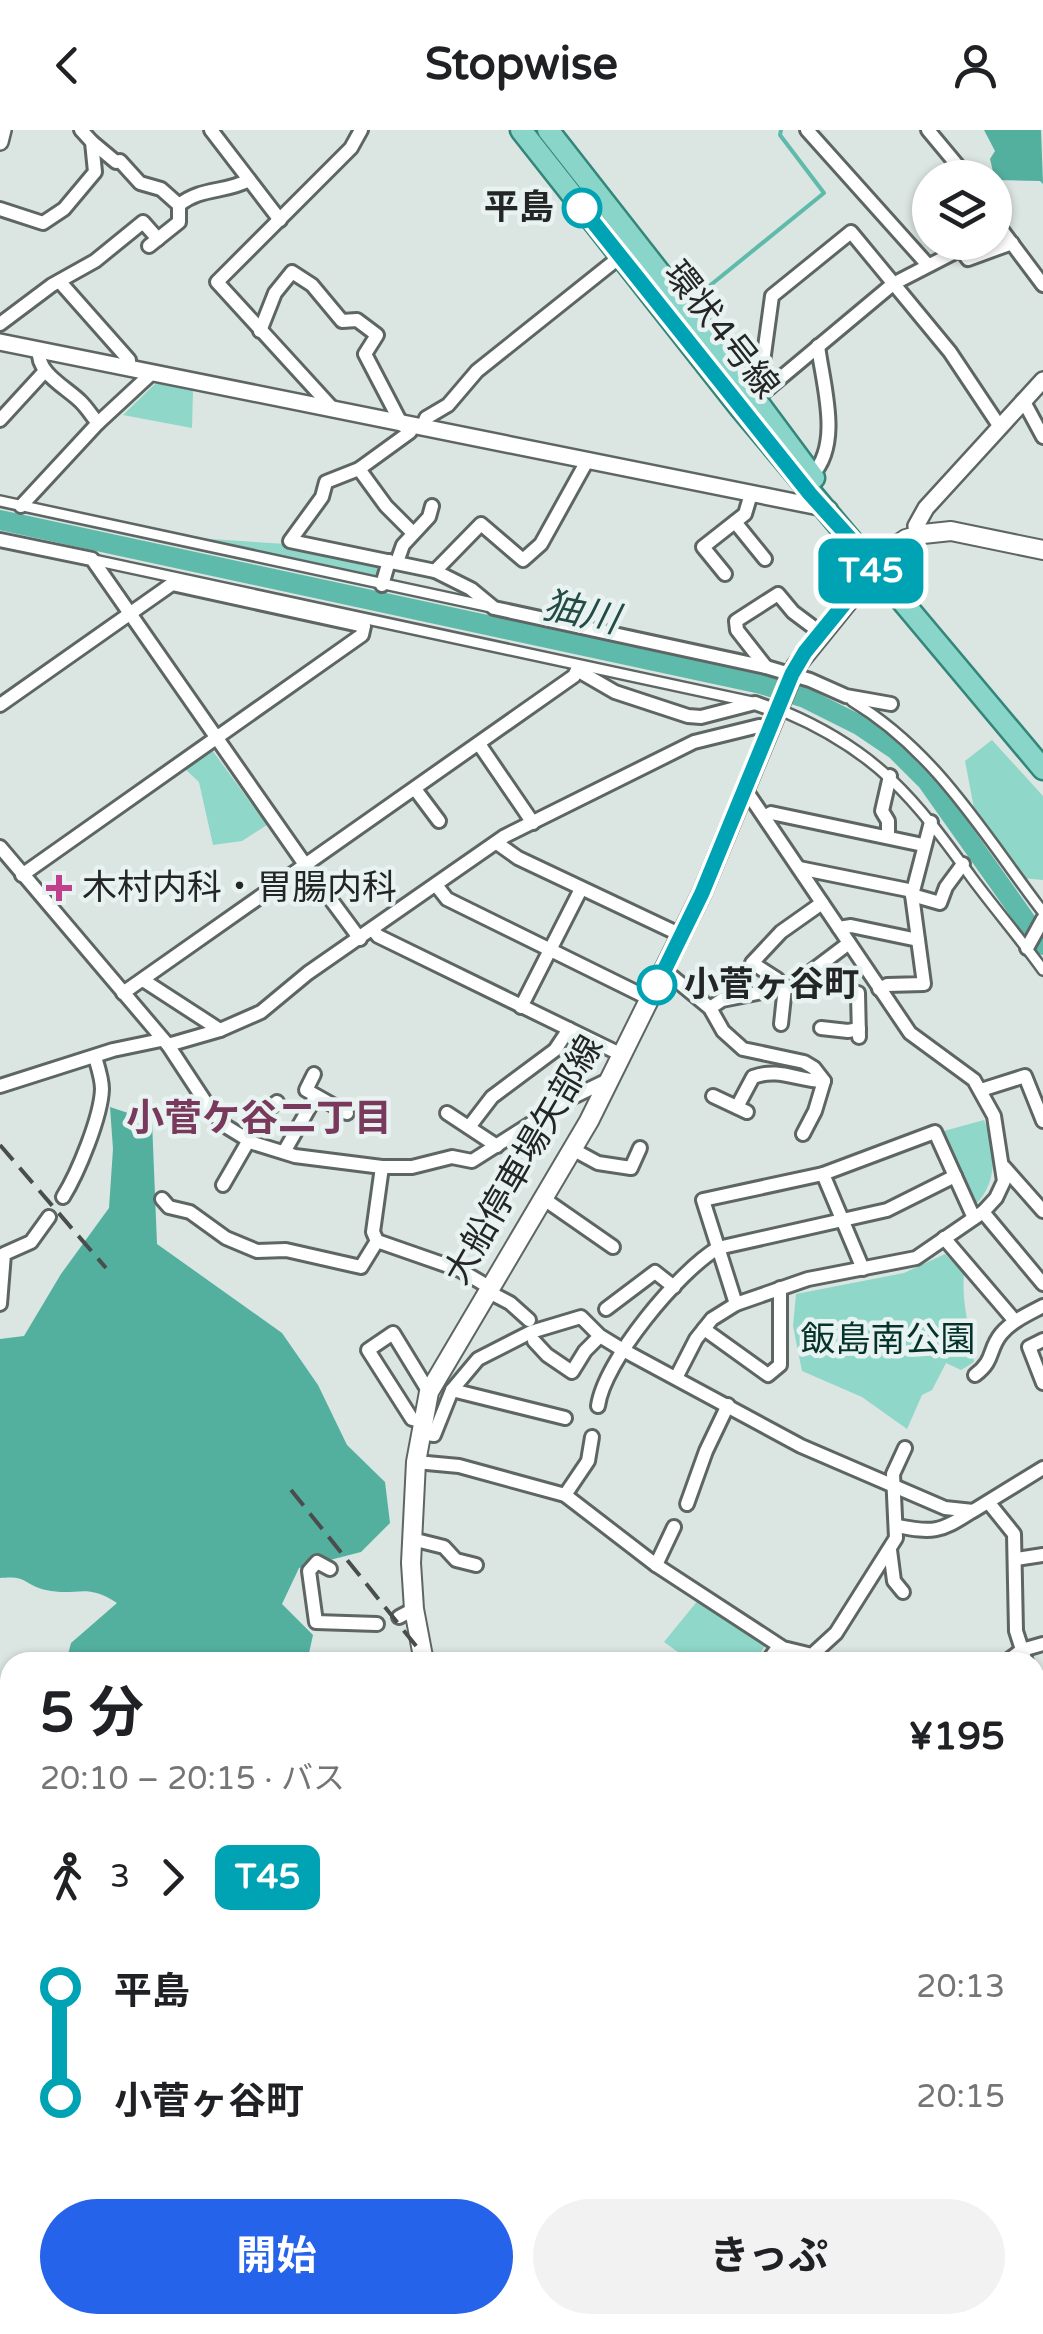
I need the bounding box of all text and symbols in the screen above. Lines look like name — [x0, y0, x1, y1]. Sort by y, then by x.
icon: back — [40, 38, 95, 93]
text: Stopwise — [425, 38, 618, 92]
icon: person — [948, 38, 1003, 93]
map controls — [912, 160, 1012, 260]
button: layers — [912, 160, 1012, 260]
place label: 平島 — [484, 187, 554, 229]
marker: 平島 — [563, 189, 601, 227]
street label: 環状4号線 — [655, 253, 787, 407]
line badge: T45 — [814, 538, 928, 604]
text: T45 — [838, 550, 904, 592]
water label: 㹨川 — [539, 583, 627, 644]
place label: 木村内科・胃腸内科 — [82, 867, 397, 909]
marker: 木村内科・胃腸内科 — [46, 875, 72, 901]
place label: 小菅ヶ谷町 — [684, 964, 859, 1006]
marker: 小菅ヶ谷町 — [638, 966, 676, 1004]
street label: 大船停車場矢部線 — [436, 1028, 612, 1292]
district label: 小菅ケ谷二丁目 — [126, 1096, 392, 1142]
park label: 飯島南公園 — [800, 1319, 976, 1361]
text: 5 分 — [40, 1681, 144, 1747]
text: ¥195 — [908, 1714, 1005, 1760]
text: 20:10 – 20:15 · バス — [40, 1760, 345, 1798]
icon: walk — [40, 1850, 95, 1905]
icon: forward — [145, 1850, 200, 1905]
text: T45 — [235, 1856, 300, 1898]
text: 3 — [110, 1858, 130, 1896]
text: 20:13 — [916, 1968, 1005, 2006]
text: 平島 — [114, 1969, 190, 2015]
text: 20:15 — [916, 2078, 1005, 2116]
text: 小菅ヶ谷町 — [114, 2079, 304, 2125]
button: 開始 — [40, 2199, 513, 2314]
button: きっぷ — [533, 2199, 1005, 2314]

